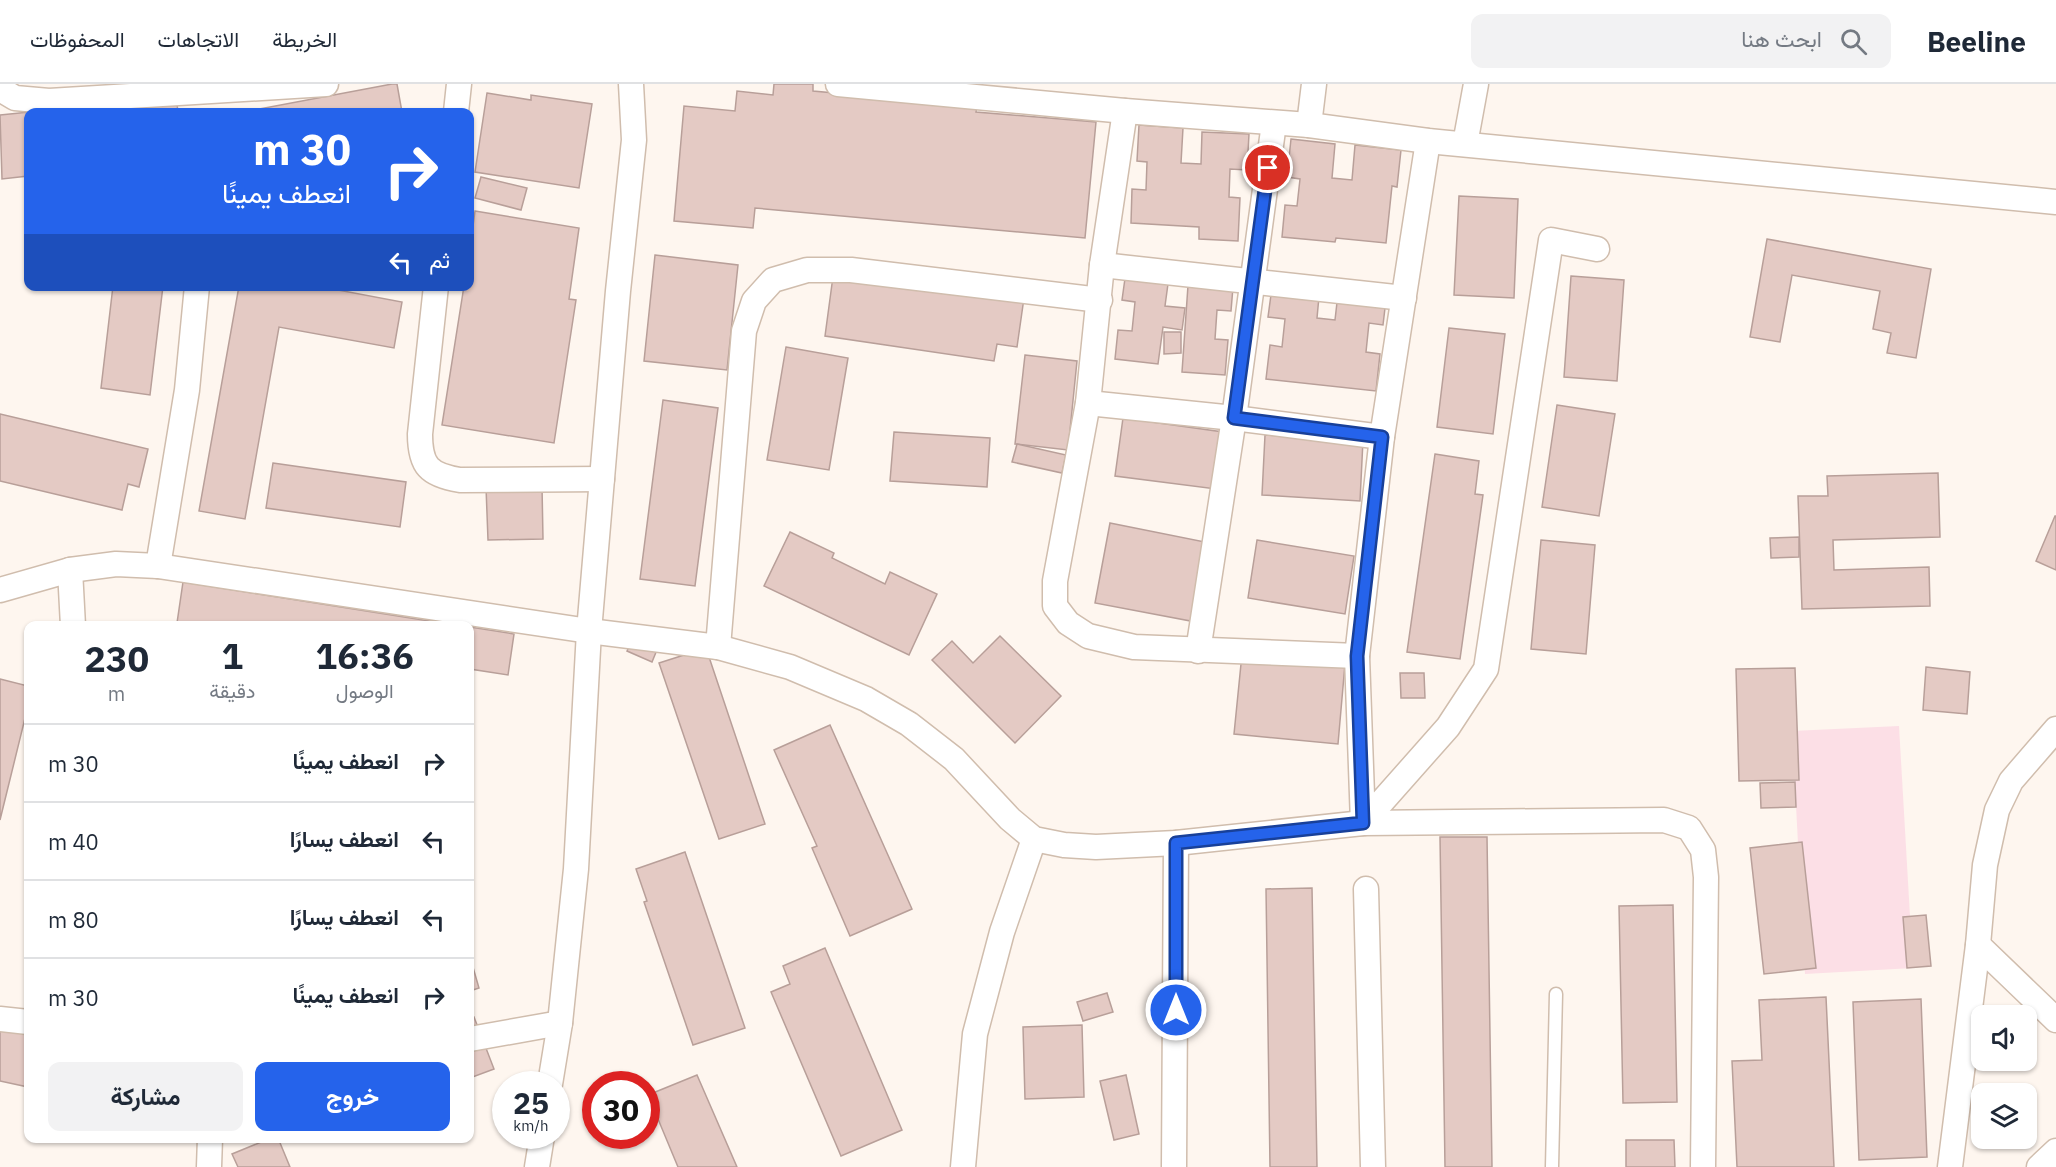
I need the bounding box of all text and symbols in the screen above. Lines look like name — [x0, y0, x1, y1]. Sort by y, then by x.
search box — [1471, 14, 1891, 68]
text: Beeline — [1927, 23, 2026, 60]
text: ابحث هنا — [1741, 24, 1822, 53]
text: المحفوظات — [30, 25, 125, 53]
text: الاتجاهات — [158, 25, 239, 53]
text: الخريطة — [272, 25, 337, 53]
icon: search — [1837, 25, 1870, 58]
text: 30 m — [253, 122, 351, 177]
icon: right — [372, 132, 450, 210]
pin — [1242, 142, 1293, 193]
icon: arrive — [1251, 151, 1284, 184]
text: انعطف يمينًا — [222, 175, 351, 210]
text: ثم — [429, 245, 450, 274]
icon: left — [384, 246, 417, 279]
text: 1 — [221, 632, 243, 679]
text: 16:36 — [316, 632, 414, 679]
text: 230 — [84, 635, 149, 682]
text: دقيقة — [209, 677, 255, 704]
text: الوصول — [336, 677, 394, 704]
text: m — [108, 680, 125, 707]
text: انعطف يمينًا — [292, 746, 399, 775]
icon: right — [417, 747, 450, 780]
text: 30 m — [48, 749, 99, 778]
text: انعطف يسارًا — [290, 824, 399, 853]
icon: left — [417, 825, 450, 858]
text: 40 m — [48, 827, 99, 856]
text: انعطف يسارًا — [290, 902, 399, 931]
icon: left — [417, 903, 450, 936]
text: 80 m — [48, 905, 99, 934]
position arrow — [1144, 978, 1208, 1042]
text: انعطف يمينًا — [292, 980, 399, 1009]
icon: right — [417, 981, 450, 1014]
text: 30 m — [48, 983, 99, 1012]
map controls — [1971, 1005, 2037, 1149]
button: sound — [1971, 1005, 2037, 1071]
button: مشاركة — [48, 1062, 243, 1131]
button: خروج — [255, 1062, 450, 1131]
speed limit sign: 30 — [582, 1071, 660, 1149]
text: 25 — [513, 1083, 549, 1122]
button: layers — [1971, 1083, 2037, 1149]
text: km/h — [513, 1116, 549, 1135]

